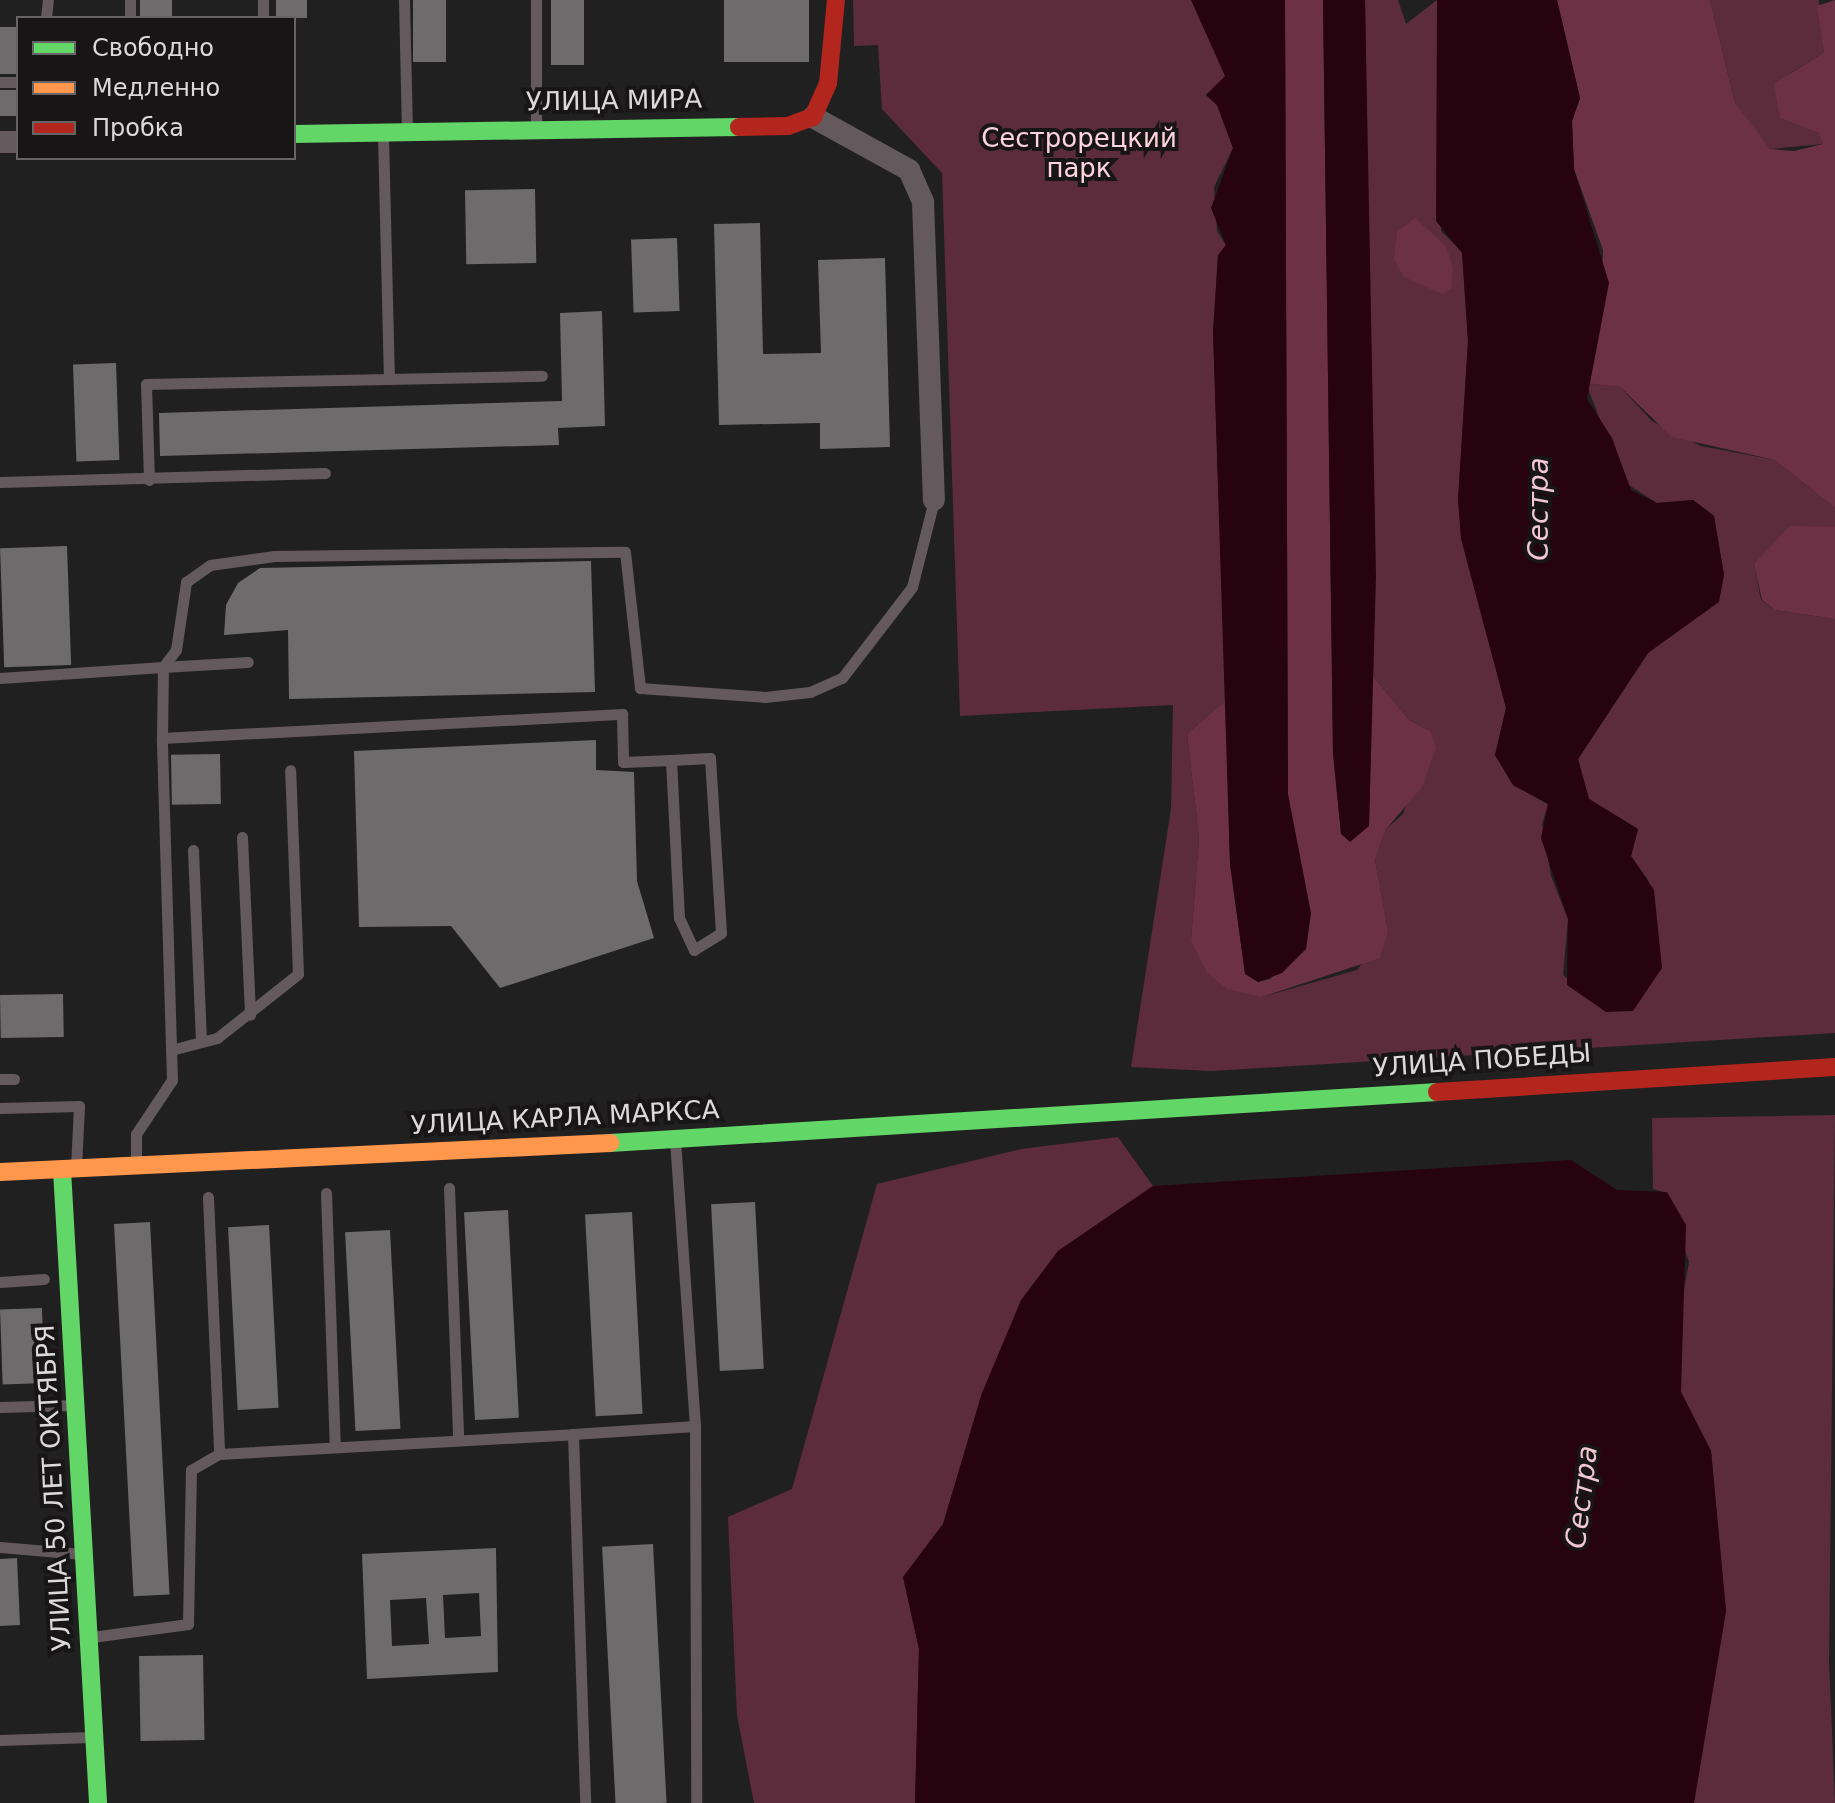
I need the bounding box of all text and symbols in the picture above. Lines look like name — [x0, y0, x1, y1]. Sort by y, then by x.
legend — [16, 16, 296, 160]
text: Свободно — [92, 34, 214, 62]
text: Медленно — [92, 74, 220, 102]
street label: УЛИЦА МИРА — [526, 84, 702, 118]
text: Пробка — [92, 114, 184, 142]
park label: Сестрорецкий парк — [981, 123, 1177, 184]
water label: Сестра — [1522, 457, 1556, 561]
street label: УЛИЦА ПОБЕДЫ — [1372, 1038, 1592, 1084]
street label: УЛИЦА КАРЛА МАРКСА — [410, 1094, 720, 1142]
street label: УЛИЦА 50 ЛЕТ ОКТЯБРЯ — [30, 1324, 78, 1652]
water label: Сестра — [1559, 1444, 1605, 1550]

